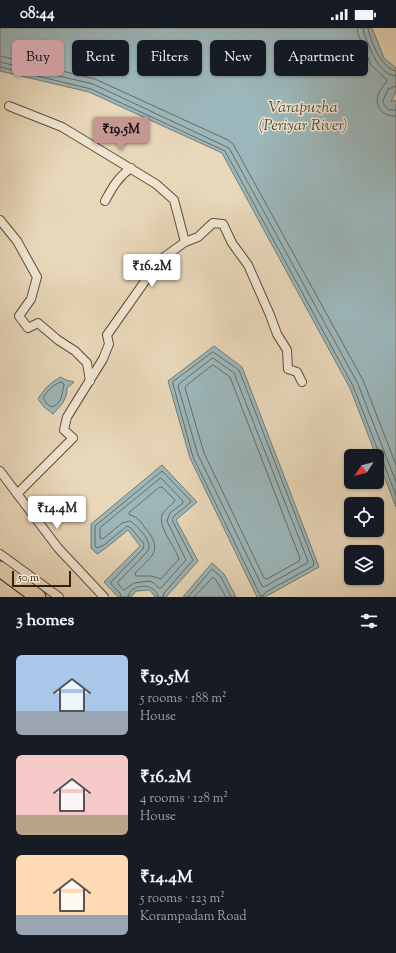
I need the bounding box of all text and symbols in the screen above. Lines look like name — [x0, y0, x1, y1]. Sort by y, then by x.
text: 08:44 — [20, 4, 54, 25]
chip: Buy — [12, 40, 64, 76]
chip: Rent — [72, 40, 129, 76]
chip: Filters — [137, 40, 202, 76]
chip: New — [210, 40, 266, 76]
chip: Apartment — [274, 40, 368, 76]
water label: Varapuzha (Periyar River) — [259, 97, 347, 138]
pin: ₹19.5M — [88, 117, 154, 151]
text: ₹19.5M — [102, 121, 140, 139]
pin: ₹16.2M — [119, 254, 185, 288]
text: ₹16.2M — [132, 258, 172, 276]
north arrow — [344, 449, 384, 489]
map controls — [344, 449, 384, 585]
pin: ₹14.4M — [24, 496, 90, 530]
button: locate — [344, 497, 384, 537]
text: ₹14.4M — [37, 500, 77, 518]
button: layers — [344, 545, 384, 585]
scale bar — [12, 569, 71, 588]
text: 50 m — [18, 570, 39, 586]
text: 3 homes — [16, 609, 74, 633]
icon: filters — [358, 610, 380, 632]
text: ₹19.5M — [140, 666, 189, 690]
icon: home — [48, 671, 96, 719]
text: 5 rooms · 188 m² — [140, 690, 226, 708]
text: House — [140, 708, 176, 726]
text: ₹16.2M — [140, 766, 192, 790]
icon: home — [48, 771, 96, 819]
text: 4 rooms · 128 m² — [140, 790, 228, 808]
text: House — [140, 808, 176, 826]
text: ₹14.4M — [140, 866, 193, 890]
icon: home — [48, 871, 96, 919]
text: 5 rooms · 123 m² — [140, 890, 225, 908]
text: Korampadam Road — [140, 908, 247, 926]

